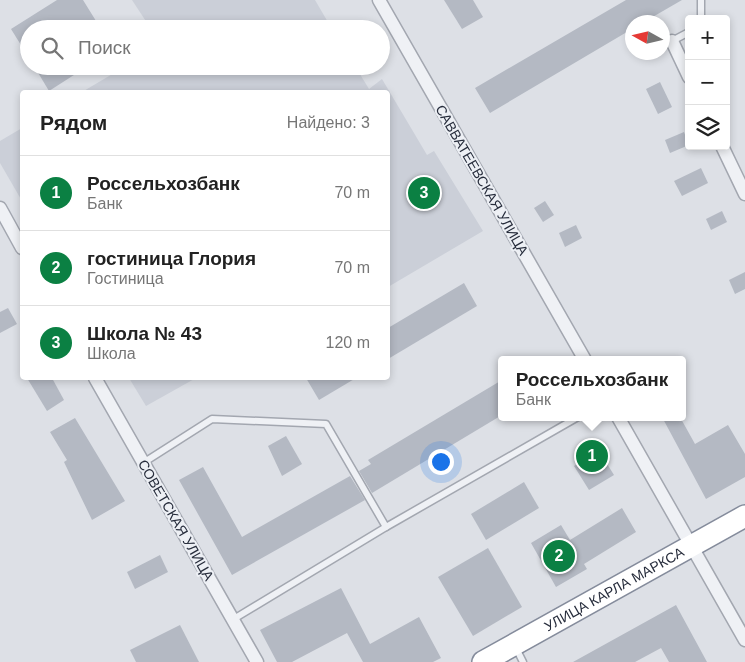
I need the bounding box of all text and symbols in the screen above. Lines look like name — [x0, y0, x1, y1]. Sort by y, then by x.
north arrow — [625, 15, 670, 60]
map controls — [685, 15, 730, 150]
button: + — [685, 15, 730, 60]
search box — [20, 20, 390, 75]
icon: search — [38, 34, 66, 62]
text: Поиск — [78, 37, 131, 58]
button: − — [685, 60, 730, 105]
street label: САВВАТЕЕВСКАЯ УЛИЦА — [432, 102, 532, 258]
button: layers — [685, 105, 730, 150]
text: Рядом — [40, 111, 107, 134]
text: Найдено: 3 — [287, 114, 370, 131]
text: Россельхозбанк — [87, 173, 240, 194]
pin: 3 — [408, 174, 440, 212]
text: 1 — [52, 184, 60, 201]
text: 70 m — [334, 184, 370, 201]
text: Банк — [87, 195, 122, 212]
text: гостиница Глория — [87, 248, 256, 269]
text: 2 — [52, 259, 60, 276]
text: 70 m — [334, 259, 370, 276]
text: Гостиница — [87, 270, 164, 287]
text: Школа № 43 — [87, 323, 202, 344]
text: 3 — [52, 334, 60, 351]
text: 120 m — [326, 334, 370, 351]
text: Школа — [87, 345, 136, 362]
popup — [498, 356, 686, 421]
text: Россельхозбанк — [516, 369, 668, 390]
text: Банк — [516, 391, 551, 408]
pin: 1 — [576, 437, 608, 475]
your location — [428, 449, 454, 475]
street label: СОВЕТСКАЯ УЛИЦА — [135, 457, 217, 584]
pin: 2 — [543, 537, 575, 575]
street label: УЛИЦА КАРЛА МАРКСА — [541, 543, 687, 634]

